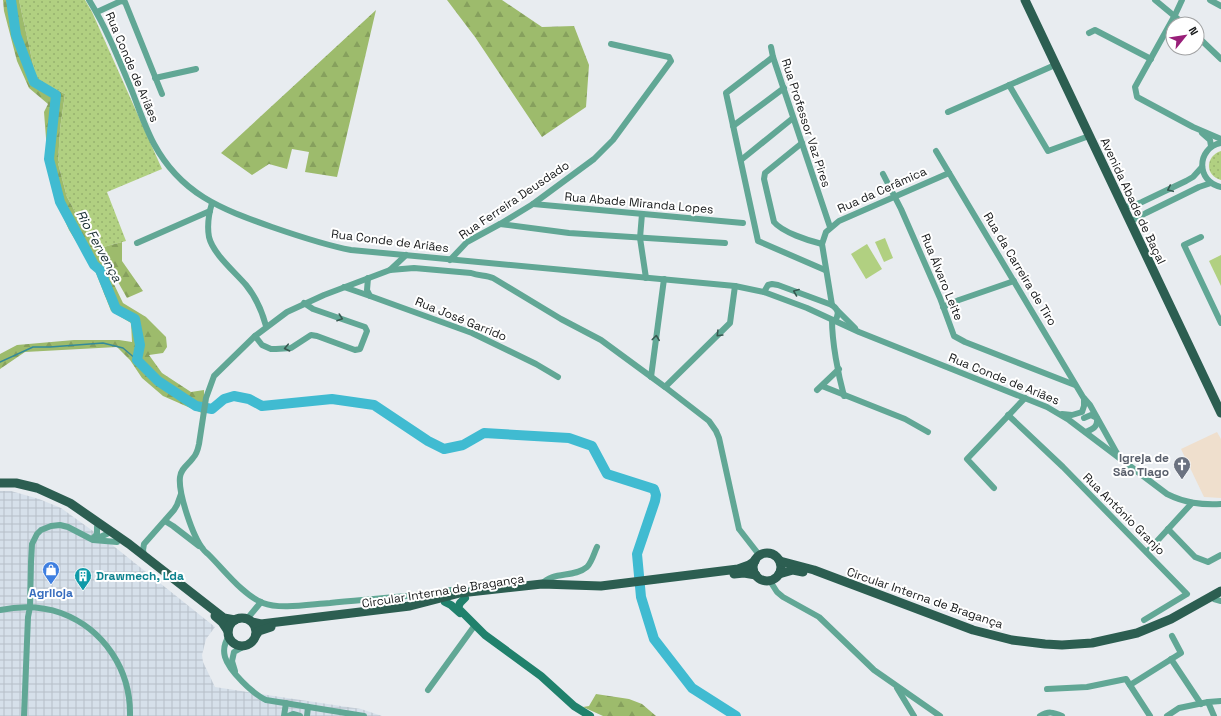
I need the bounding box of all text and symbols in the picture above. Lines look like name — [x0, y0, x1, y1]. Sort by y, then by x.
street label: Rua Conde de Ariães — [102, 9, 162, 125]
north arrow — [1165, 16, 1205, 56]
text: N — [1186, 24, 1202, 38]
street label: Rua Professor Vaz Pires — [778, 57, 834, 189]
street label: Avenida Abade de Baçal — [1097, 135, 1169, 267]
street label: Rua Ferreira Deusdado — [456, 157, 572, 243]
street label: Rua da Cerâmica — [835, 163, 929, 217]
one-way arrow — [1167, 184, 1174, 192]
street label: Rua Abade Miranda Lopes — [564, 189, 714, 217]
water label: Rio Fervença — [72, 207, 126, 286]
street label: Rua da Carreira de Tiro — [980, 209, 1060, 329]
street label: Rua Conde de Ariães — [330, 226, 450, 256]
street label: Rua Álvaro Leite — [917, 231, 967, 323]
one-way arrow — [793, 288, 800, 296]
street label: Rua José Garrido — [413, 293, 509, 345]
one-way arrow — [336, 314, 343, 322]
one-way arrow — [716, 329, 724, 337]
one-way arrow — [651, 335, 660, 341]
one-way arrow — [284, 343, 291, 351]
street label: Rua Conde de Ariães — [946, 349, 1062, 409]
place label: Igreja de São Tiago — [1113, 450, 1169, 480]
church icon: Igreja de São Tiago — [1172, 455, 1192, 480]
street label: Rua António Granjo — [1079, 469, 1169, 559]
shop icon: Agriloja — [41, 560, 61, 585]
street label: Circular Interna de Bragança — [845, 564, 1005, 632]
building icon: Drawmech, Lda — [73, 566, 93, 591]
place label: Drawmech, Lda — [96, 568, 184, 584]
street label: Circular Interna de Bragança — [361, 570, 525, 612]
place label: Agriloja — [29, 585, 73, 601]

